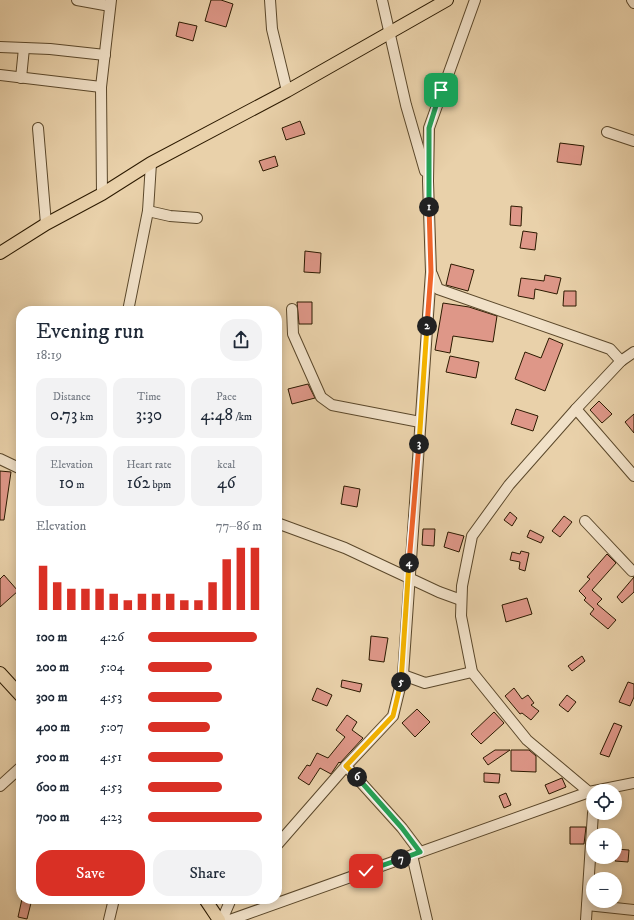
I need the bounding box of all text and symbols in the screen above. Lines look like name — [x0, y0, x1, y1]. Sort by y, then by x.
pin — [424, 73, 458, 107]
icon: arrive — [430, 79, 452, 101]
pin: 1 — [419, 197, 439, 217]
text: 1 — [427, 200, 431, 214]
pin: 2 — [417, 316, 437, 336]
text: Evening run — [36, 318, 144, 345]
button: share — [220, 319, 262, 361]
text: 2 — [424, 319, 430, 333]
text: 18:19 — [36, 347, 62, 363]
text: Distance — [53, 390, 91, 404]
text: Time — [137, 390, 161, 404]
text: Pace — [216, 390, 237, 404]
text: 0.73 — [50, 404, 77, 426]
text: 3:30 — [136, 404, 162, 426]
text: 4:48 — [201, 404, 233, 426]
text: km — [77, 410, 93, 424]
text: /km — [233, 410, 252, 424]
pin: 3 — [409, 434, 429, 454]
text: 3 — [417, 437, 421, 451]
text: Elevation — [50, 458, 93, 472]
text: Heart rate — [126, 458, 172, 472]
text: kcal — [217, 458, 235, 472]
text: 10 — [59, 472, 74, 494]
text: 162 — [127, 472, 150, 494]
text: 46 — [217, 472, 236, 494]
text: m — [74, 478, 85, 492]
text: bpm — [150, 478, 171, 492]
text: Elevation — [36, 518, 86, 534]
text: 77–86 m — [216, 518, 262, 534]
pin: 4 — [399, 553, 419, 573]
text: 4 — [406, 556, 412, 570]
text: 100 m — [36, 629, 67, 645]
text: 4:26 — [100, 629, 124, 645]
text: 200 m — [36, 659, 69, 675]
text: 5:04 — [100, 659, 124, 675]
pin: 5 — [391, 672, 411, 692]
text: 5 — [398, 675, 404, 689]
text: 300 m — [36, 689, 67, 705]
text: 4:53 — [100, 689, 122, 705]
text: 400 m — [36, 719, 70, 735]
text: 5:07 — [100, 719, 124, 735]
text: 500 m — [36, 749, 69, 765]
text: 4:51 — [100, 749, 122, 765]
pin: 6 — [347, 767, 367, 787]
text: 6 — [354, 770, 360, 784]
text: 600 m — [36, 779, 69, 795]
text: 4:53 — [100, 779, 122, 795]
map controls — [586, 784, 622, 908]
button: locate — [586, 784, 622, 820]
text: 700 m — [36, 809, 69, 825]
text: 4:23 — [100, 809, 122, 825]
button: + — [586, 828, 622, 864]
pin: 7 — [391, 849, 411, 869]
button: Save — [36, 850, 145, 896]
button: Share — [153, 850, 262, 896]
text: 7 — [398, 852, 404, 866]
pin — [349, 854, 383, 888]
icon: check — [355, 860, 377, 882]
button: − — [586, 872, 622, 908]

